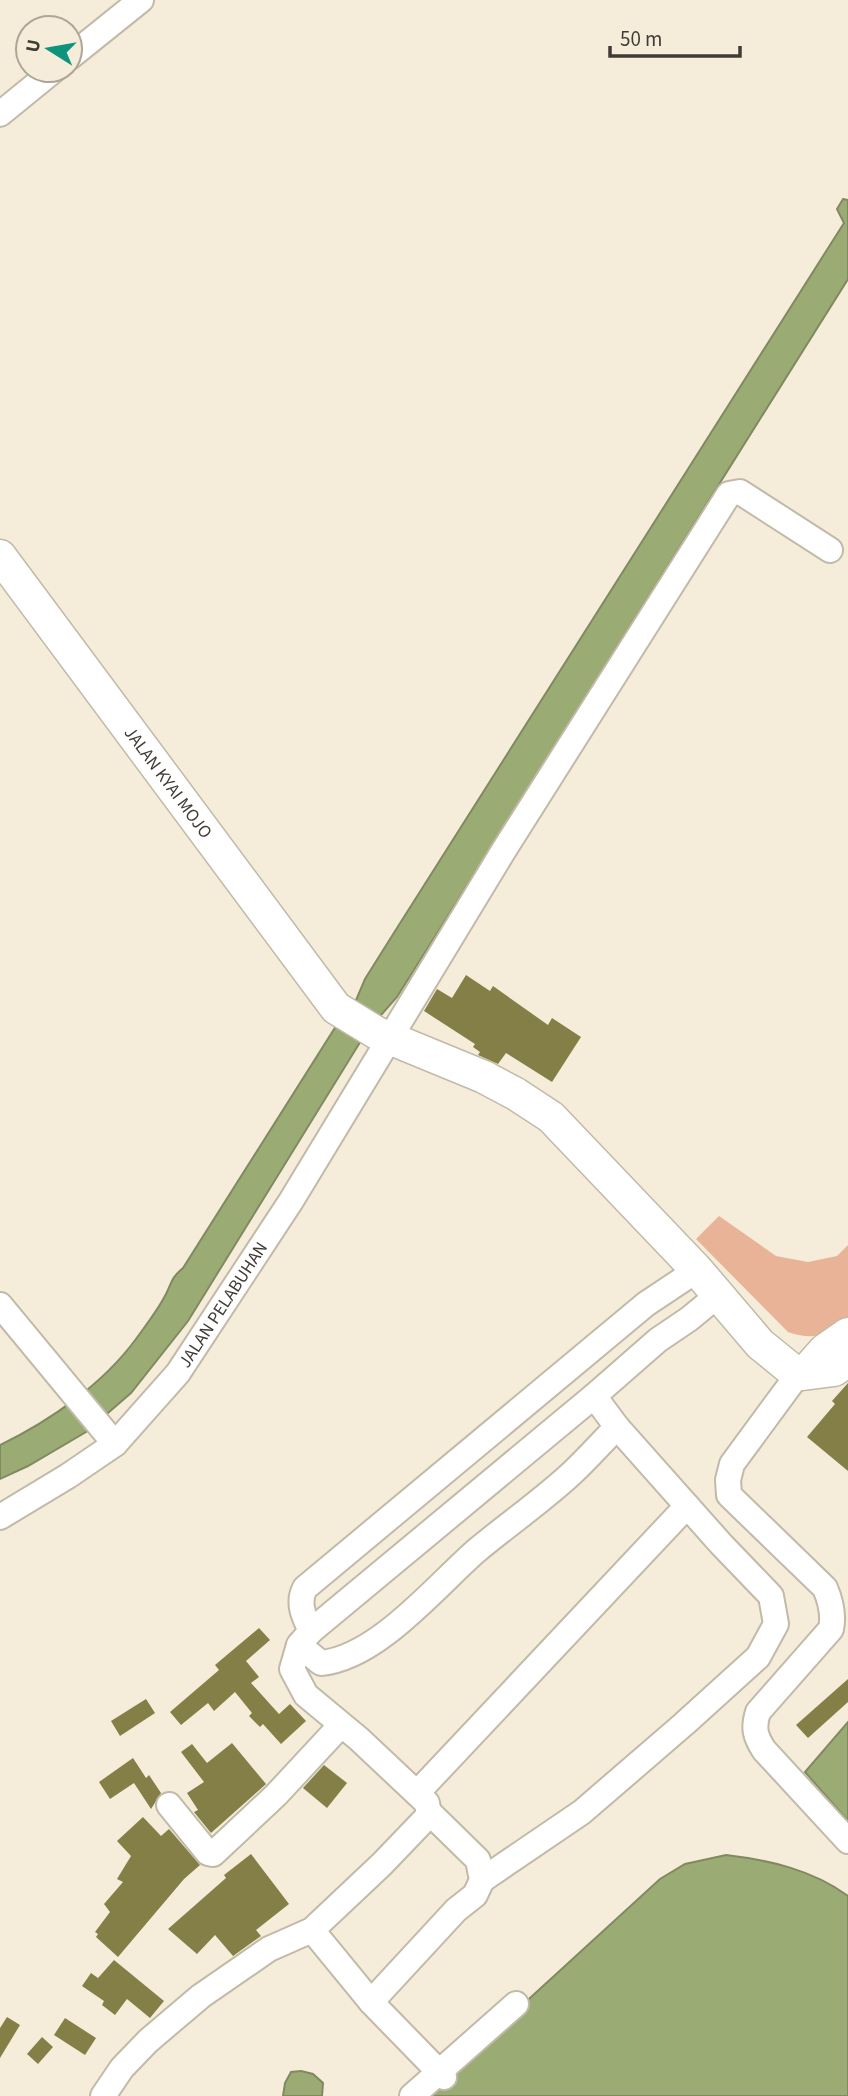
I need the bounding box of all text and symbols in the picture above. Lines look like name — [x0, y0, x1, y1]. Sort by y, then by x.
north arrow — [14, 14, 84, 84]
scale bar — [610, 14, 740, 58]
text: 50 m — [620, 24, 662, 54]
text: U — [19, 37, 48, 55]
street label: JALAN KYAI MOJO — [118, 721, 218, 843]
street label: JALAN PELABUHAN — [172, 1237, 273, 1372]

